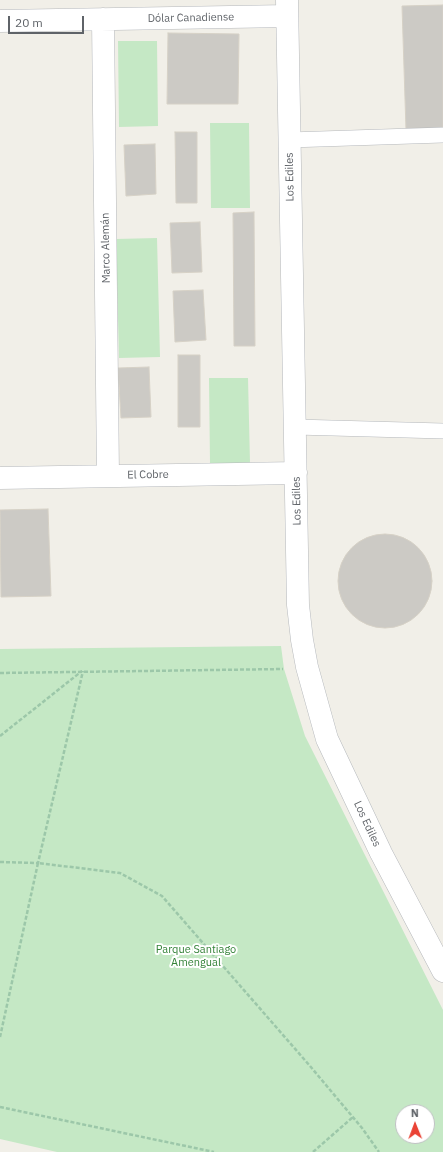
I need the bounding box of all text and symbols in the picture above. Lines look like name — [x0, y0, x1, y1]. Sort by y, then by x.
scale bar — [10, 8, 86, 34]
street label: Dólar Canadiense — [148, 11, 234, 25]
text: 20 m — [15, 15, 43, 30]
street label: Los Ediles — [283, 152, 297, 202]
street label: Marco Alemán — [99, 212, 113, 284]
street label: El Cobre — [127, 468, 169, 482]
street label: Los Ediles — [290, 476, 304, 526]
street label: Los Ediles — [351, 799, 383, 849]
park label: Parque Santiago Amengual — [156, 943, 236, 969]
north arrow — [395, 1104, 435, 1144]
text: N — [411, 1106, 419, 1120]

